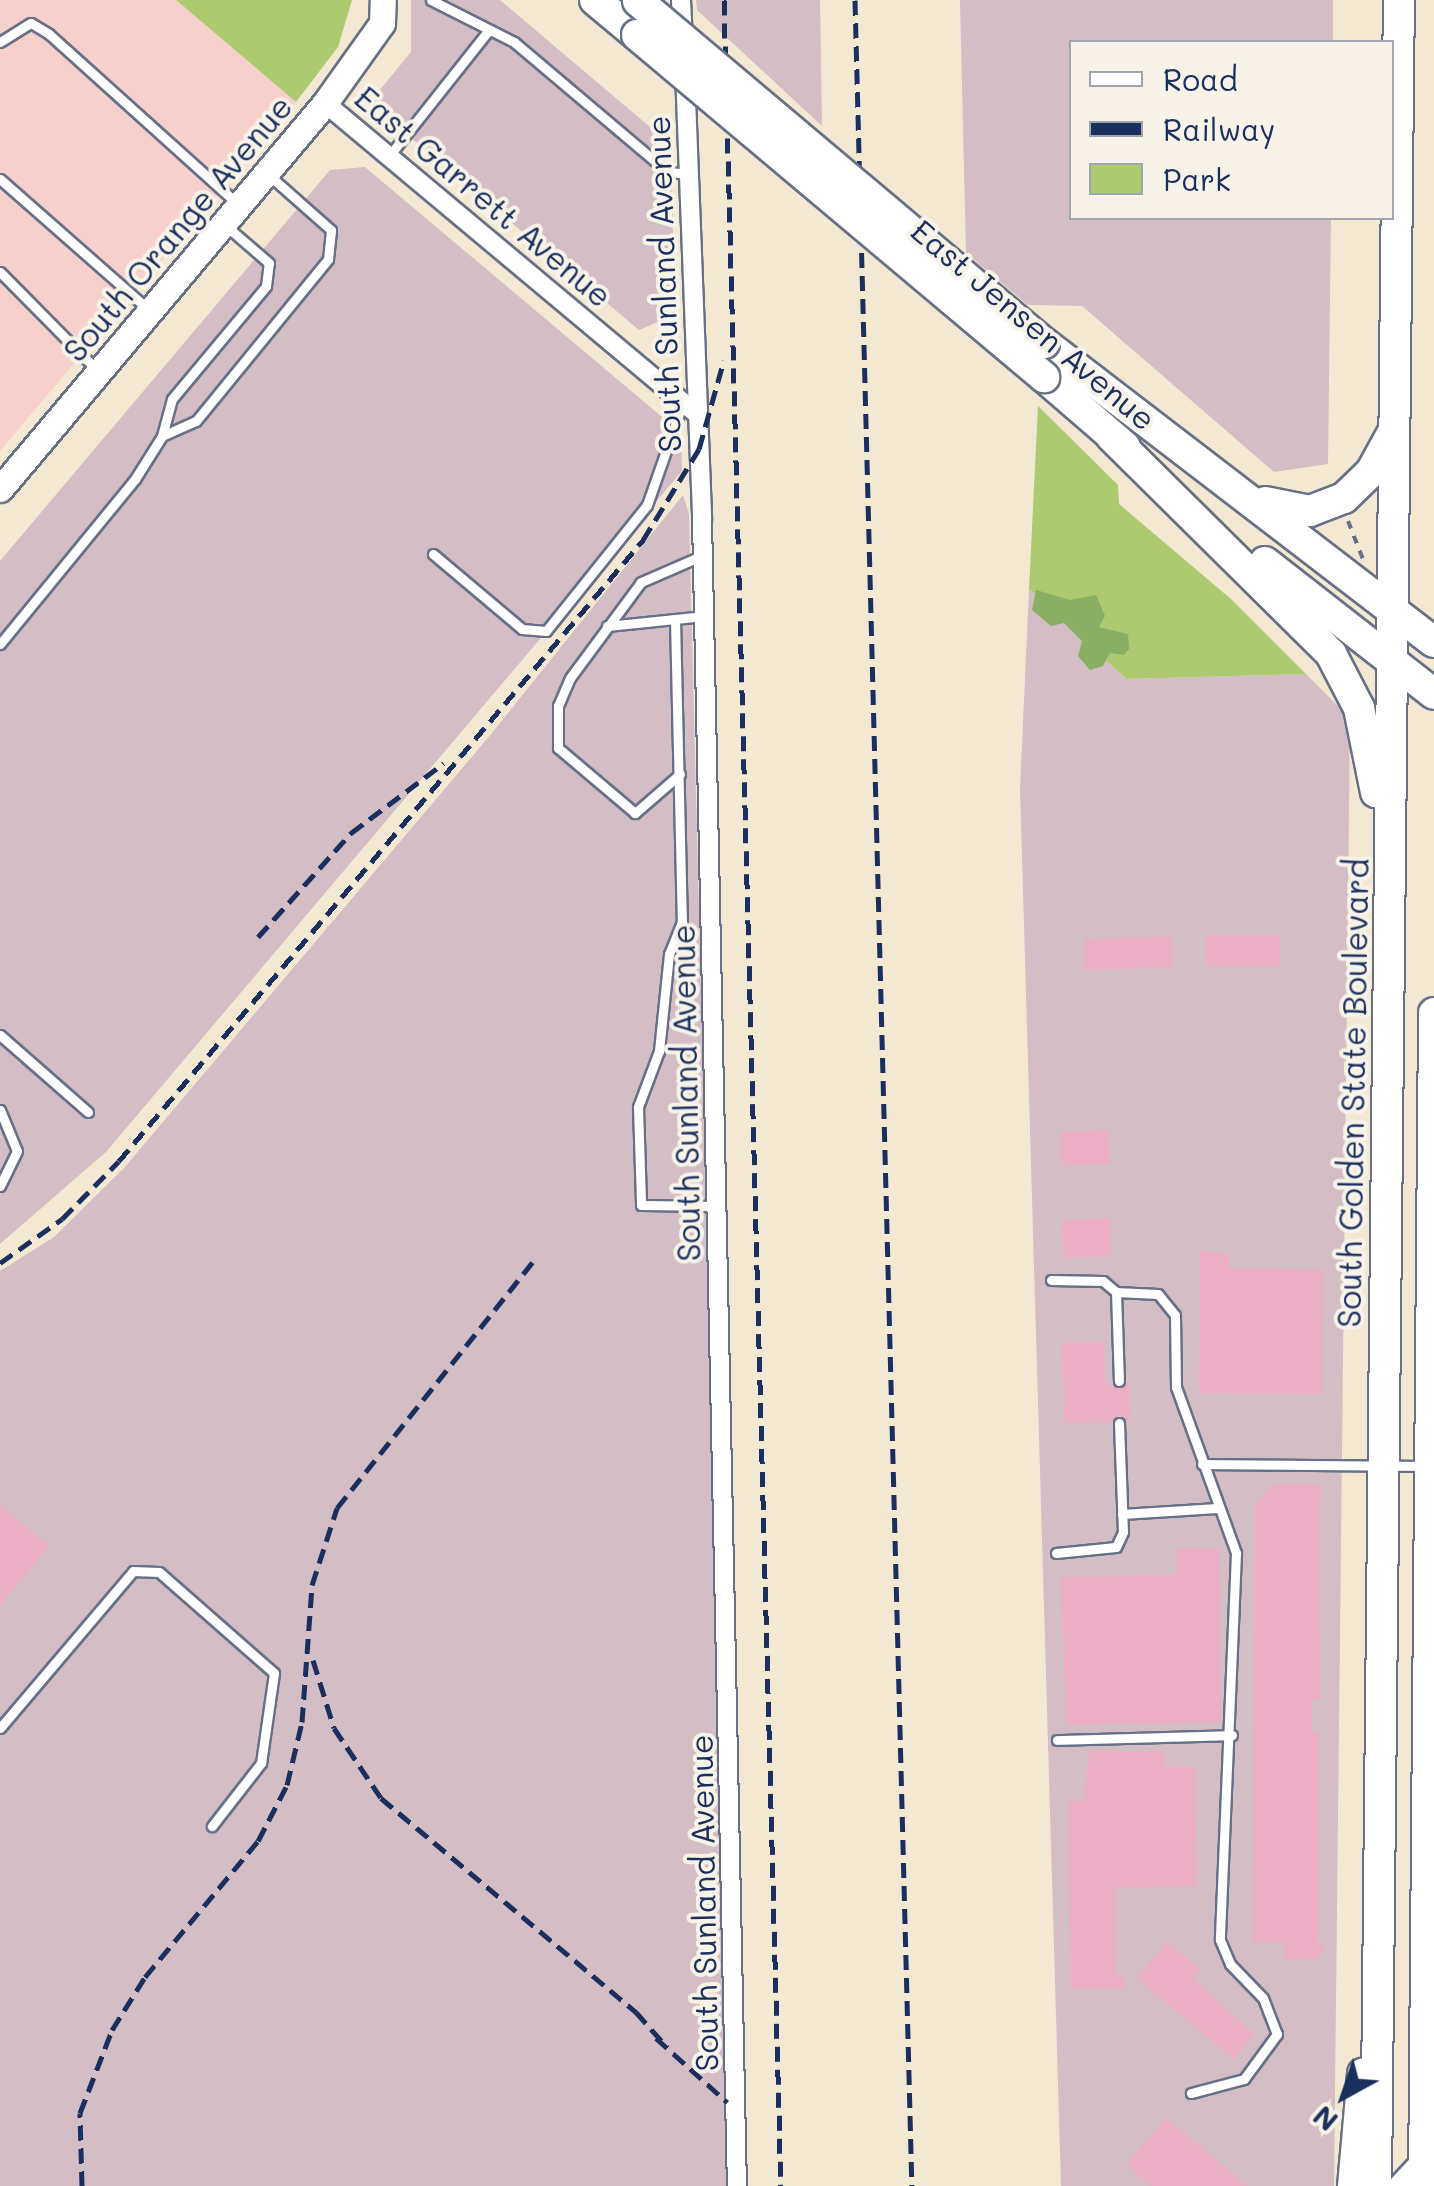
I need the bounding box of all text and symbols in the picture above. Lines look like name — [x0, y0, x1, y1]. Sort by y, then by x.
legend — [1069, 40, 1394, 220]
text: Road — [1163, 59, 1238, 99]
street label: East Garrett Avenue — [348, 78, 620, 314]
street label: South Orange Avenue — [55, 87, 299, 369]
text: Railway — [1163, 109, 1275, 149]
street label: South Sunland Avenue — [638, 115, 688, 453]
text: Park — [1163, 159, 1231, 199]
street label: East Jensen Avenue — [904, 211, 1164, 437]
street label: South Golden State Boulevard — [1329, 858, 1375, 1328]
street label: South Sunland Avenue — [663, 924, 707, 1262]
street label: South Sunland Avenue — [681, 1734, 725, 2072]
north arrow — [1294, 2046, 1394, 2146]
text: N — [1305, 2098, 1344, 2140]

